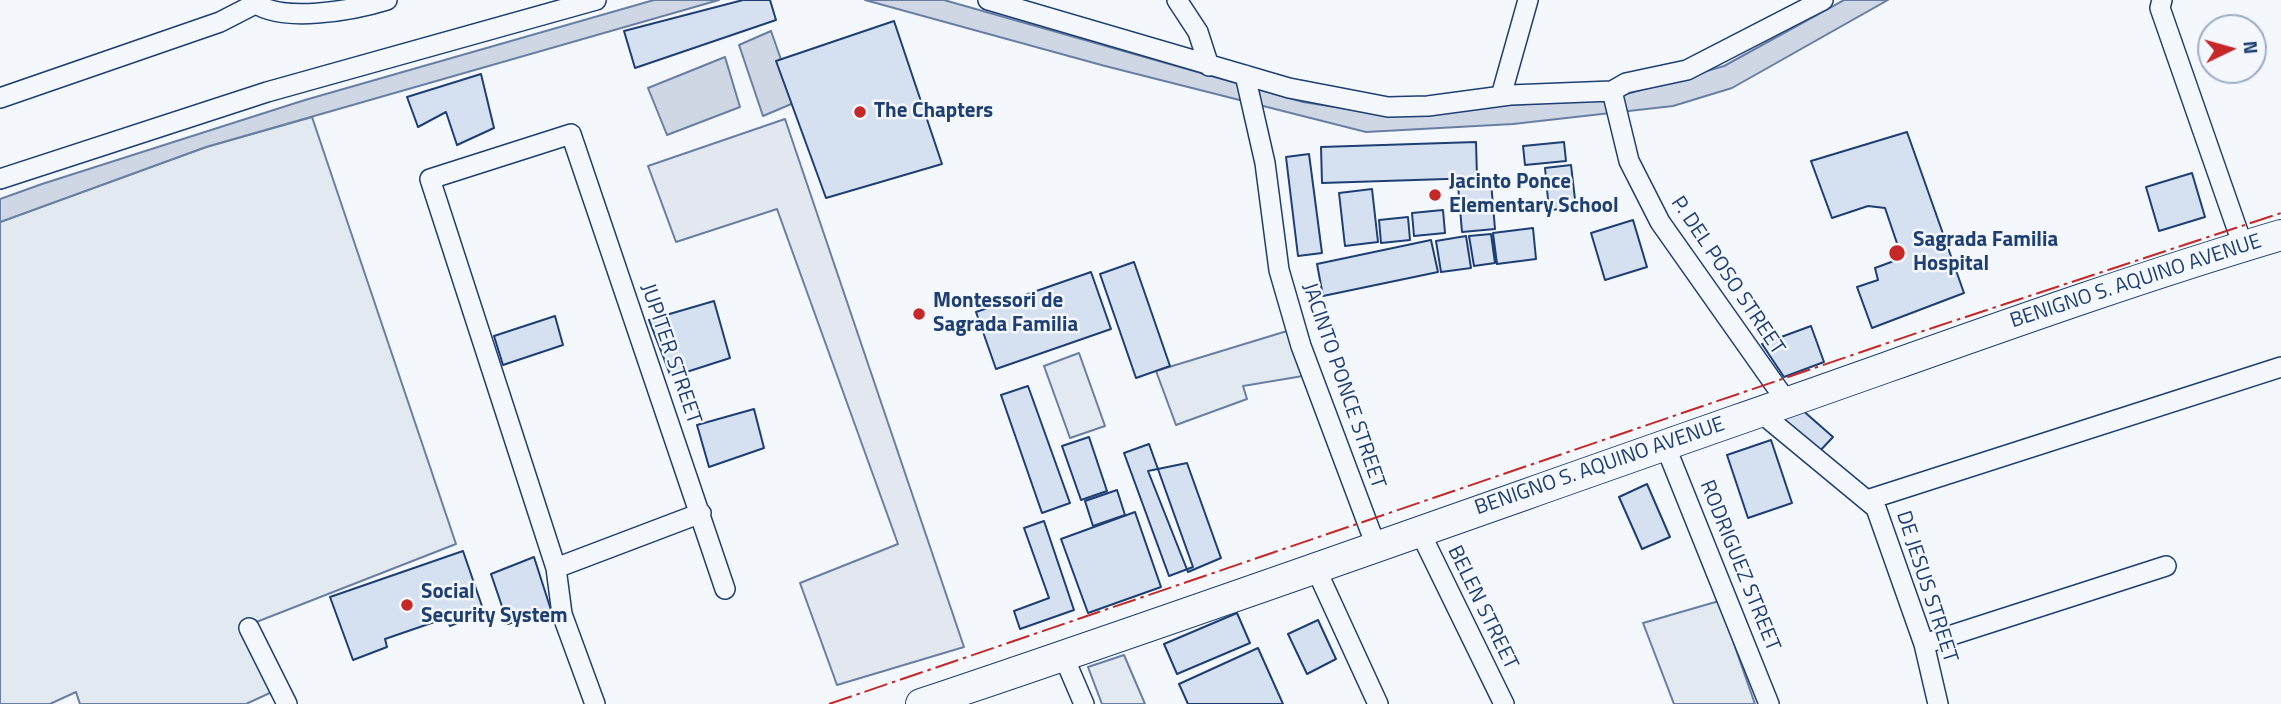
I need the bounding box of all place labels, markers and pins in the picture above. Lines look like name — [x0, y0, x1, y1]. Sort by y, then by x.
place label: The Chapters — [874, 99, 993, 125]
marker: The Chapters — [852, 104, 868, 120]
place label: Jacinto Ponce Elementary School — [1449, 170, 1619, 220]
marker: Jacinto Ponce Elementary School — [1427, 187, 1443, 203]
place label: Sagrada Familia Hospital — [1913, 228, 2058, 278]
marker: Sagrada Familia Hospital — [1887, 243, 1907, 263]
place label: Montessori de Sagrada Familia — [933, 289, 1078, 339]
marker: Montessori de Sagrada Familia — [911, 306, 927, 322]
place label: Social Security System — [421, 580, 568, 630]
marker: Social Security System — [399, 597, 415, 613]

